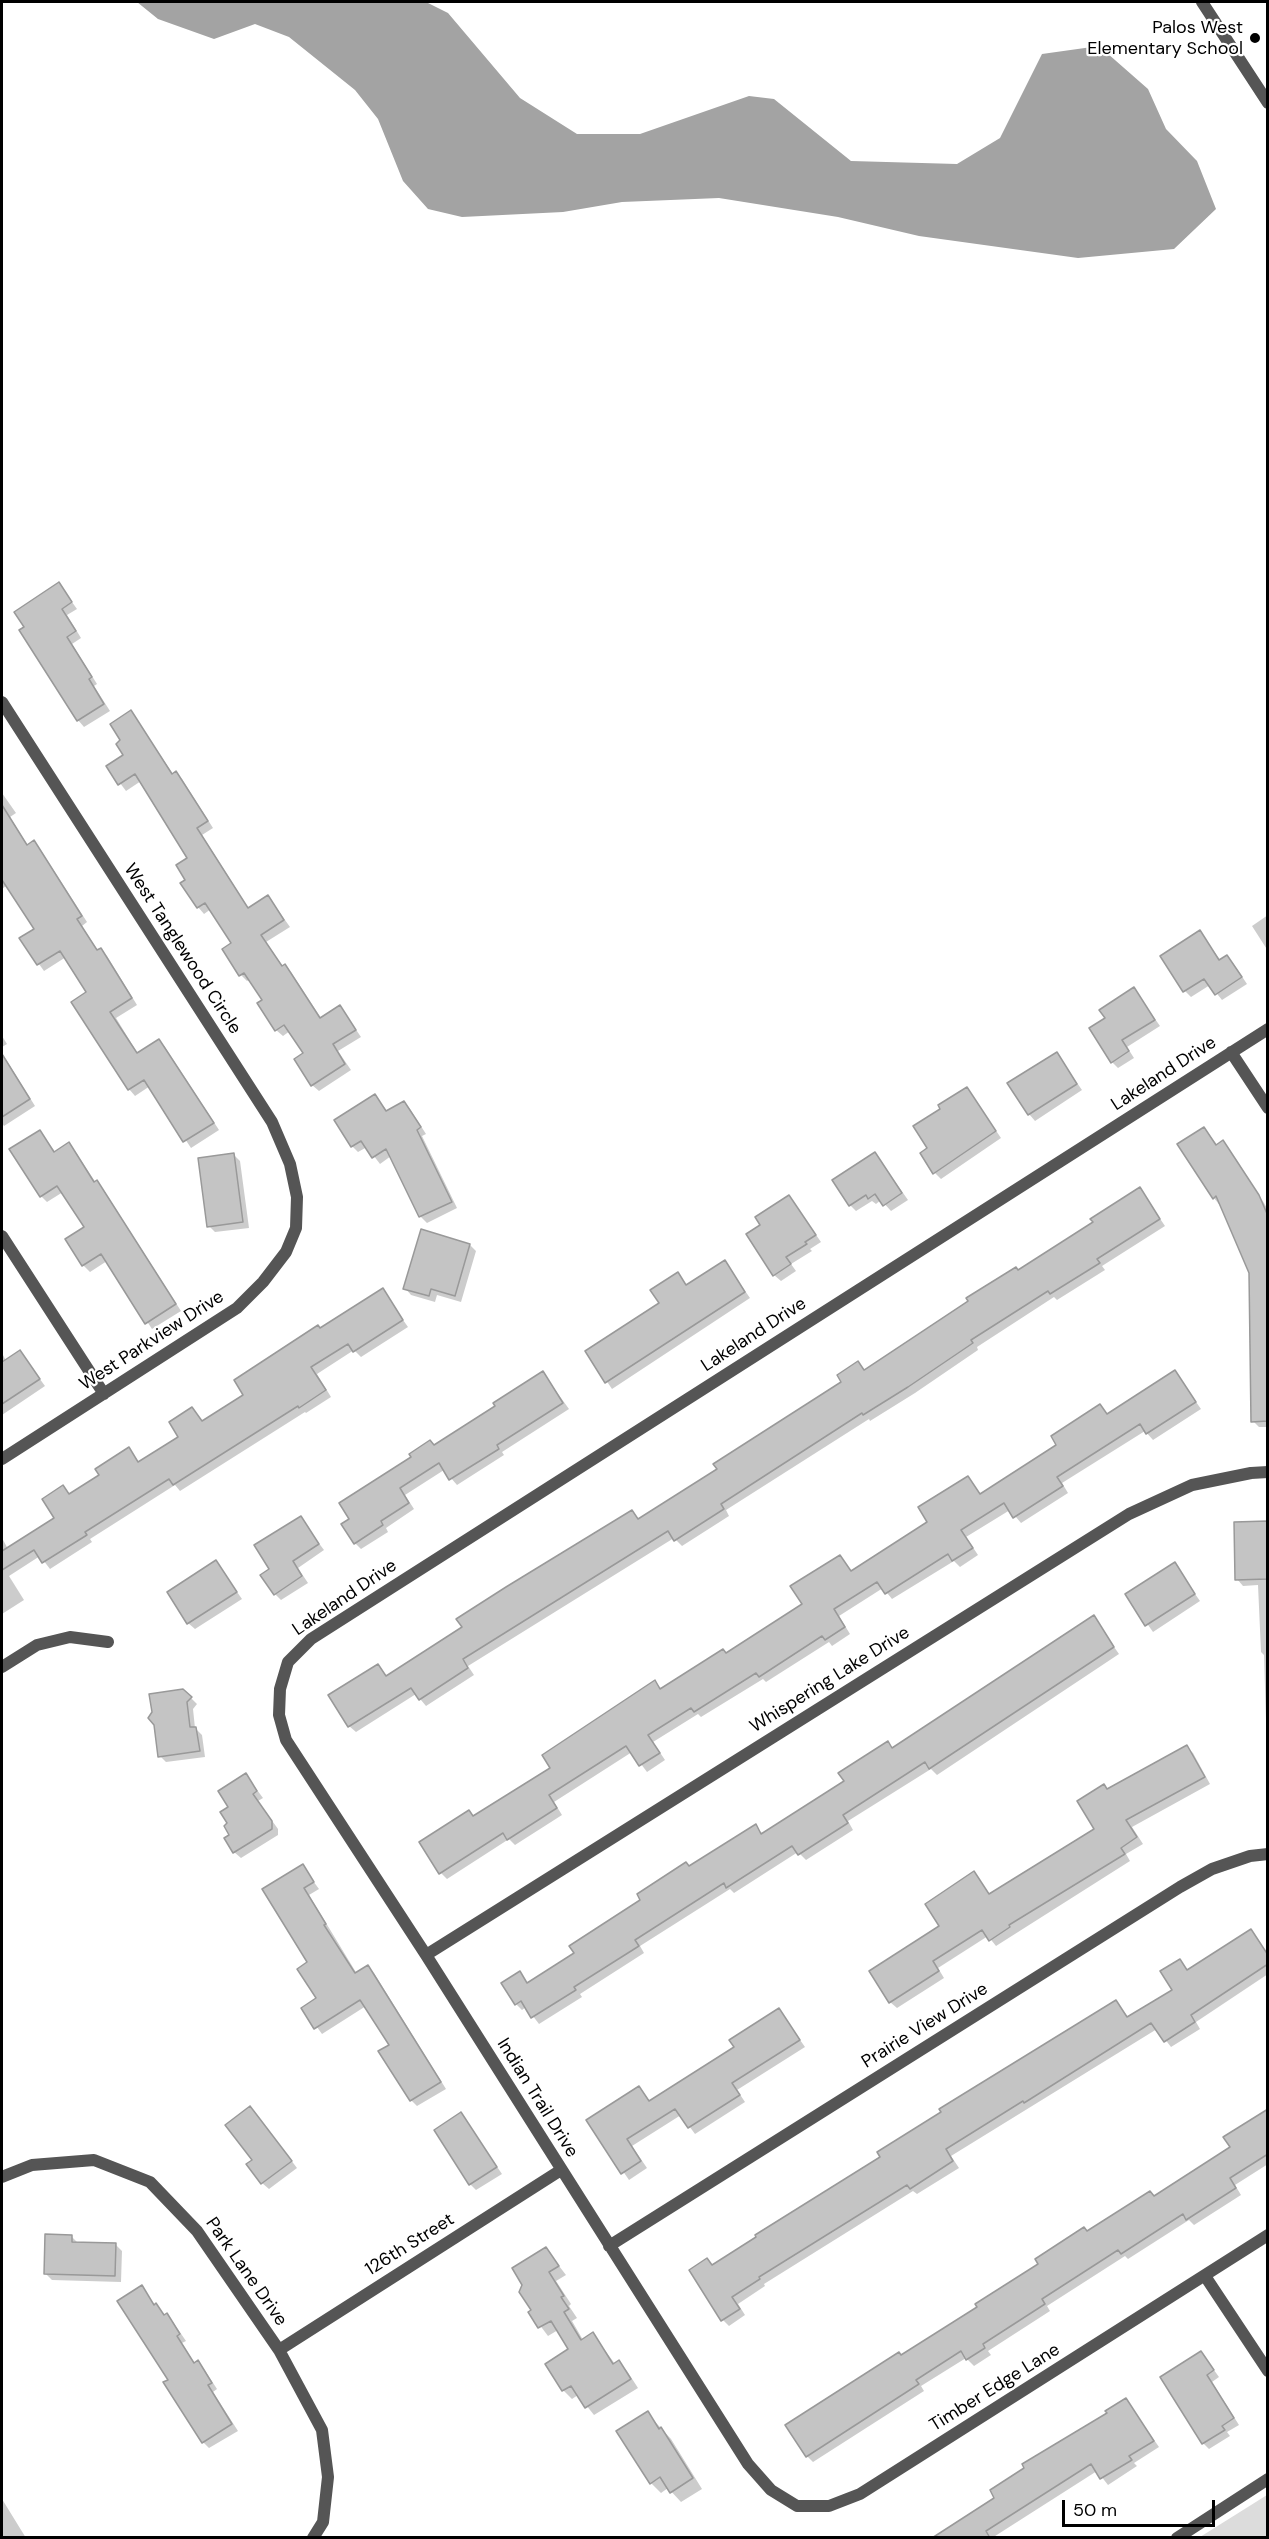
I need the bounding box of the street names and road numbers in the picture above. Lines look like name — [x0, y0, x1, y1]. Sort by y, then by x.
street label: West Tanglewood Circle — [119, 860, 245, 1038]
street label: Lakeland Drive — [1107, 1032, 1221, 1116]
street label: West Parkview Drive — [76, 1286, 228, 1396]
street label: Lakeland Drive — [697, 1293, 811, 1377]
street label: Lakeland Drive — [289, 1555, 401, 1641]
street label: Whispering Lake Drive — [746, 1622, 914, 1738]
street label: Prairie View Drive — [858, 1979, 992, 2073]
street label: Indian Trail Drive — [492, 2034, 582, 2162]
street label: 126th Street — [362, 2209, 458, 2281]
street label: Park Lane Drive — [201, 2214, 291, 2330]
street label: Timber Edge Lane — [926, 2339, 1064, 2437]

